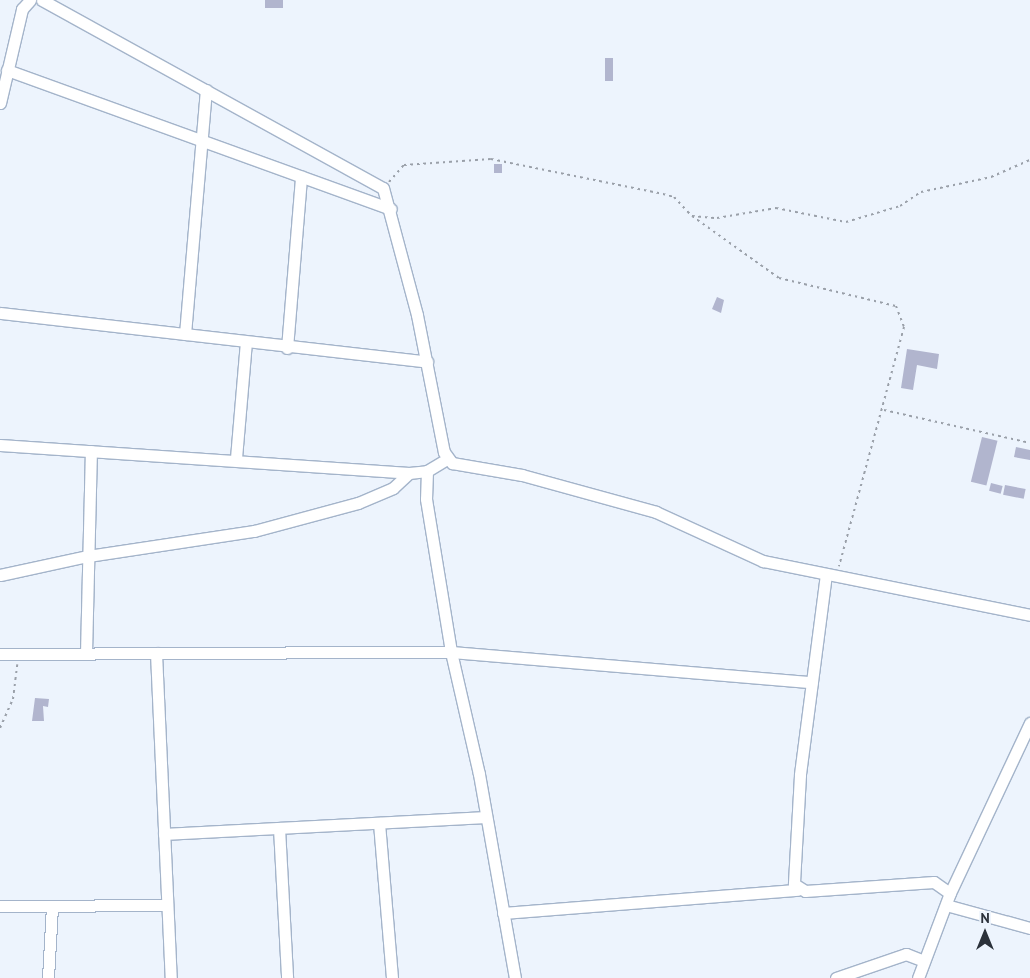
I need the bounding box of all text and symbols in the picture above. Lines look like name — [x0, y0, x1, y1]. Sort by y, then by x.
north arrow — [960, 908, 1010, 958]
text: N — [980, 909, 990, 927]

